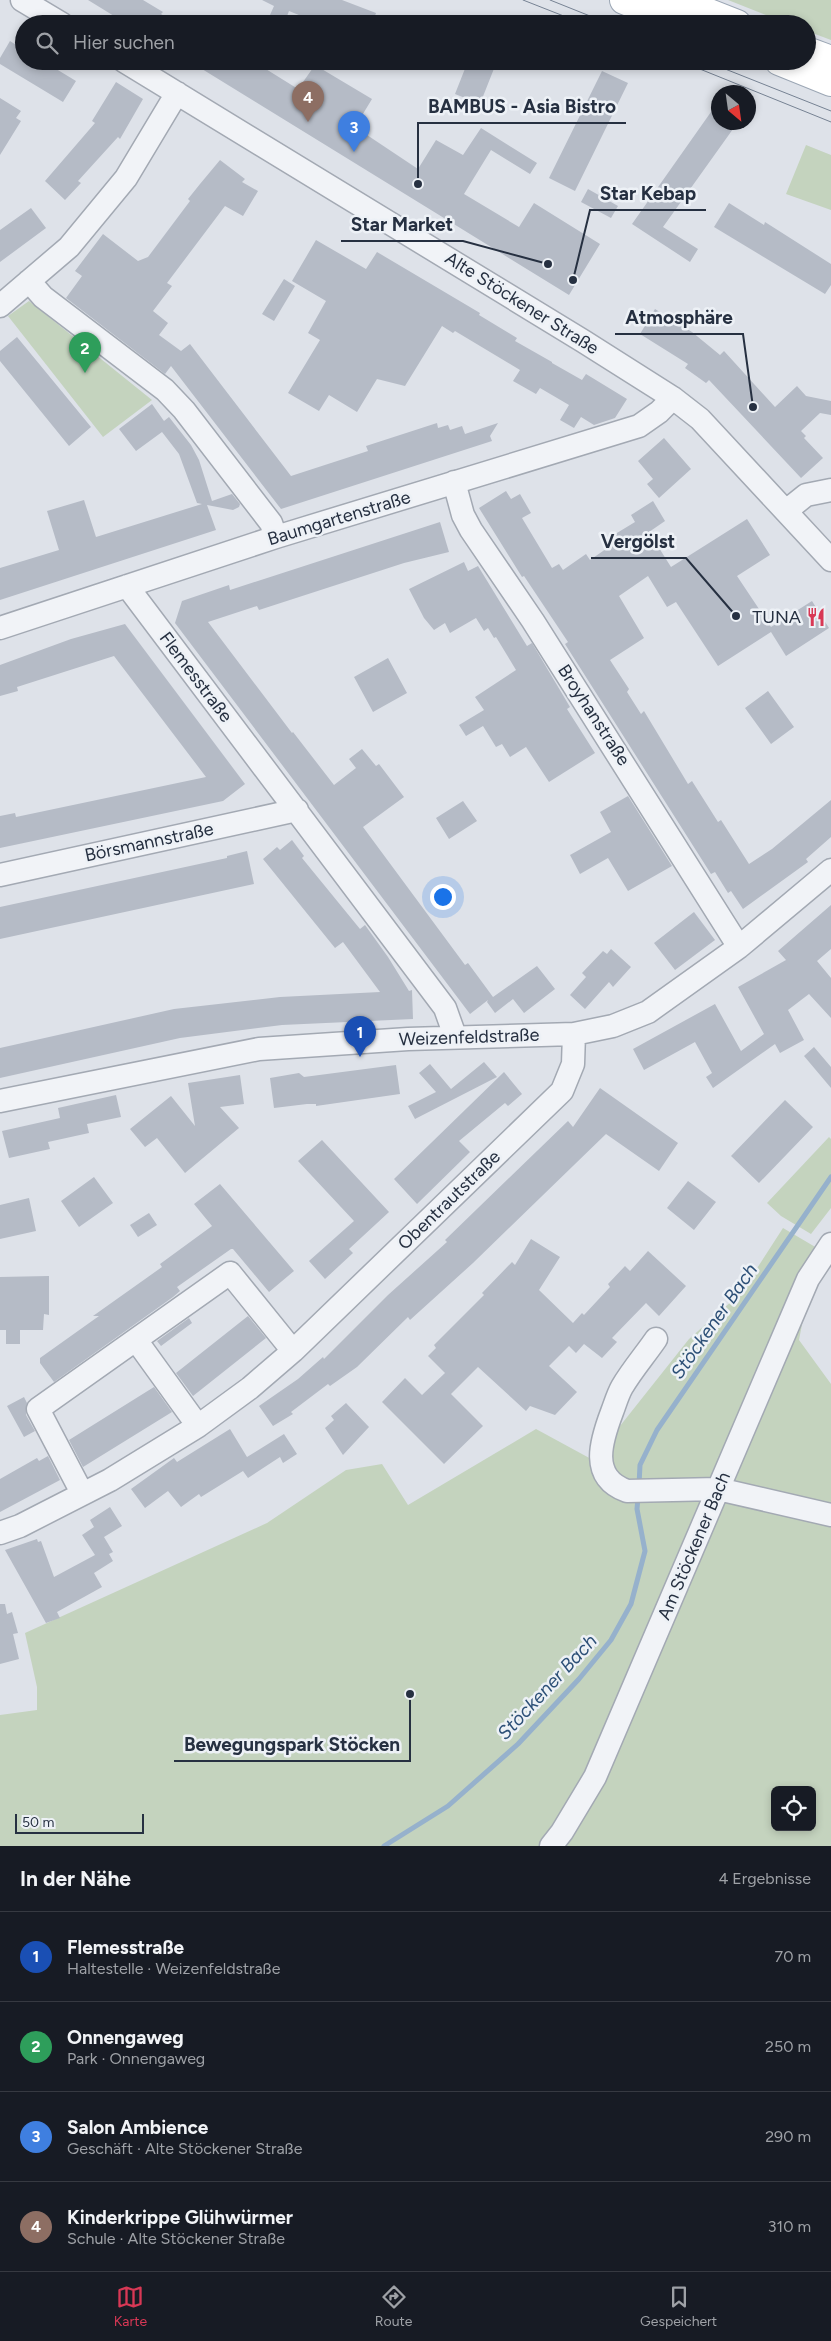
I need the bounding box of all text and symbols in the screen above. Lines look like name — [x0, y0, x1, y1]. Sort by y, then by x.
search box — [15, 15, 816, 70]
icon: search — [33, 29, 61, 57]
text: Hier suchen — [73, 31, 174, 54]
pin: 4 — [292, 81, 324, 122]
north arrow — [711, 85, 756, 130]
callout: BAMBUS - Asia Bistro — [418, 89, 626, 123]
text: BAMBUS - Asia Bistro — [428, 95, 616, 118]
pin: 3 — [338, 111, 370, 152]
callout: Star Kebap — [590, 176, 706, 210]
text: Star Kebap — [600, 182, 696, 205]
callout: Star Market — [341, 207, 463, 241]
text: Star Market — [351, 213, 454, 236]
street label: Alte Stöckener Straße — [441, 247, 603, 359]
callout: Atmosphäre — [615, 300, 743, 334]
text: Atmosphäre — [625, 306, 733, 329]
pin: 2 — [69, 332, 101, 373]
street label: Baumgartenstraße — [265, 486, 413, 550]
callout: Vergölst — [591, 524, 686, 558]
text: Vergölst — [601, 530, 676, 553]
place label: TUNA — [752, 606, 801, 628]
restaurant icon: TUNA — [805, 606, 827, 628]
street label: Flemesstraße — [155, 627, 237, 727]
street label: Broyhanstraße — [553, 660, 635, 770]
street label: Börsmannstraße — [83, 818, 215, 866]
your location — [430, 884, 456, 910]
pin: 1 — [344, 1016, 376, 1057]
street label: Weizenfeldstraße — [398, 1024, 540, 1050]
street label: Obentrautstraße — [393, 1146, 505, 1254]
water label: Stöckener Bach — [666, 1259, 763, 1383]
street label: Am Stöckener Bach — [653, 1469, 735, 1623]
water label: Stöckener Bach — [492, 1629, 602, 1744]
callout: Bewegungspark Stöcken — [174, 1727, 410, 1761]
text: Bewegungspark Stöcken — [184, 1733, 400, 1756]
map controls — [771, 1786, 816, 1831]
button: locate — [771, 1786, 816, 1831]
scale bar — [15, 1811, 144, 1834]
text: 50 m — [22, 1814, 54, 1831]
text: In der Nähe — [20, 1866, 131, 1891]
text: 4 Ergebnisse — [718, 1869, 811, 1888]
text: Flemesstraße — [67, 1936, 184, 1959]
text: 1 — [33, 1947, 39, 1966]
text: 70 m — [775, 1947, 811, 1966]
text: Haltestelle · Weizenfeldstraße — [67, 1959, 280, 1978]
text: Onnengaweg — [67, 2026, 184, 2049]
text: 2 — [31, 2037, 41, 2056]
text: 250 m — [765, 2037, 811, 2056]
text: Park · Onnengaweg — [67, 2049, 205, 2068]
text: Salon Ambience — [67, 2116, 208, 2139]
text: 3 — [32, 2127, 40, 2146]
text: 290 m — [765, 2127, 811, 2146]
text: Geschäft · Alte Stöckener Straße — [67, 2139, 302, 2158]
text: Kinderkrippe Glühwürmer — [67, 2206, 293, 2229]
text: 4 — [31, 2217, 41, 2236]
text: 310 m — [768, 2217, 811, 2236]
text: Schule · Alte Stöckener Straße — [67, 2229, 285, 2248]
tab: Karte — [114, 2283, 147, 2330]
tab: Route — [375, 2283, 412, 2330]
tab: Gespeichert — [640, 2283, 717, 2330]

